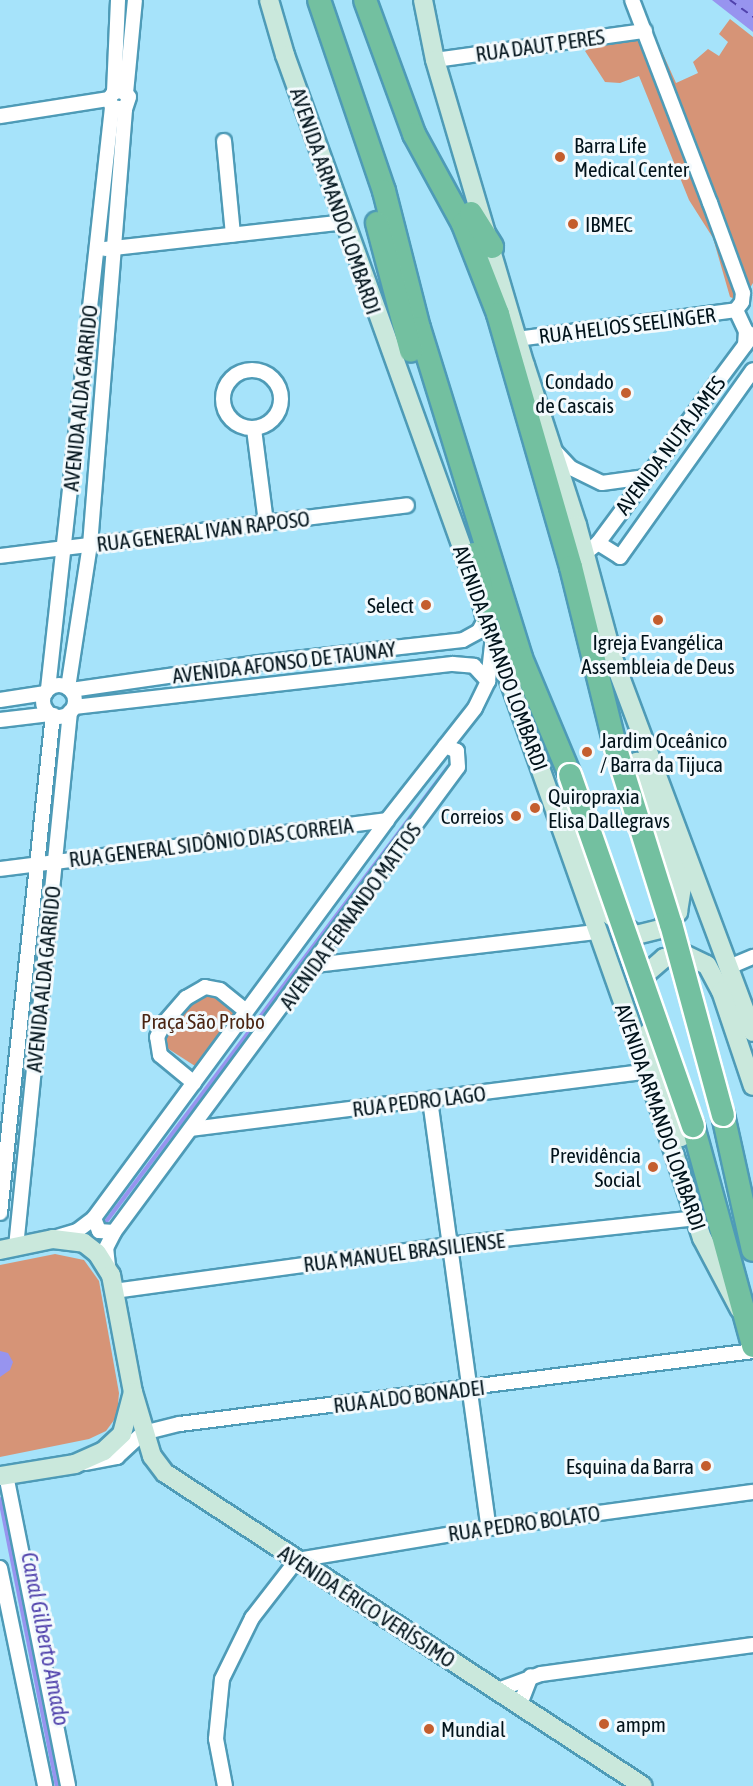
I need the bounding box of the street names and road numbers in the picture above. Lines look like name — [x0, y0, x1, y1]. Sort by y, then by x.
street label: RUA DAUT PERES — [474, 23, 606, 67]
street label: AVENIDA ARMANDO LOMBARDI — [285, 84, 387, 318]
street label: RUA HELIOS SEELINGER — [537, 302, 717, 348]
street label: AVENIDA ALDA GARRIDO — [58, 304, 102, 492]
street label: AVENIDA NUTA JAMES — [610, 371, 730, 519]
street label: RUA GENERAL IVAN RAPOSO — [95, 505, 311, 557]
street label: AVENIDA ARMANDO LOMBARDI — [448, 542, 554, 774]
street label: AVENIDA AFONSO DE TAUNAY — [171, 636, 397, 688]
street label: RUA GENERAL SIDÔNIO DIAS CORREIA — [67, 812, 355, 872]
street label: AVENIDA FERNANDO MATTOS — [274, 818, 426, 1014]
street label: AVENIDA ALDA GARRIDO — [21, 885, 65, 1073]
street label: AVENIDA ARMANDO LOMBARDI — [610, 1000, 712, 1234]
street label: RUA PEDRO LAGO — [351, 1080, 487, 1122]
street label: RUA MANUEL BRASILIENSE — [302, 1227, 506, 1277]
street label: RUA ALDO BONADEI — [332, 1374, 486, 1418]
street label: RUA PEDRO BOLATO — [446, 1500, 602, 1546]
street label: AVENIDA ÉRICO VERÍSSIMO — [274, 1540, 460, 1672]

